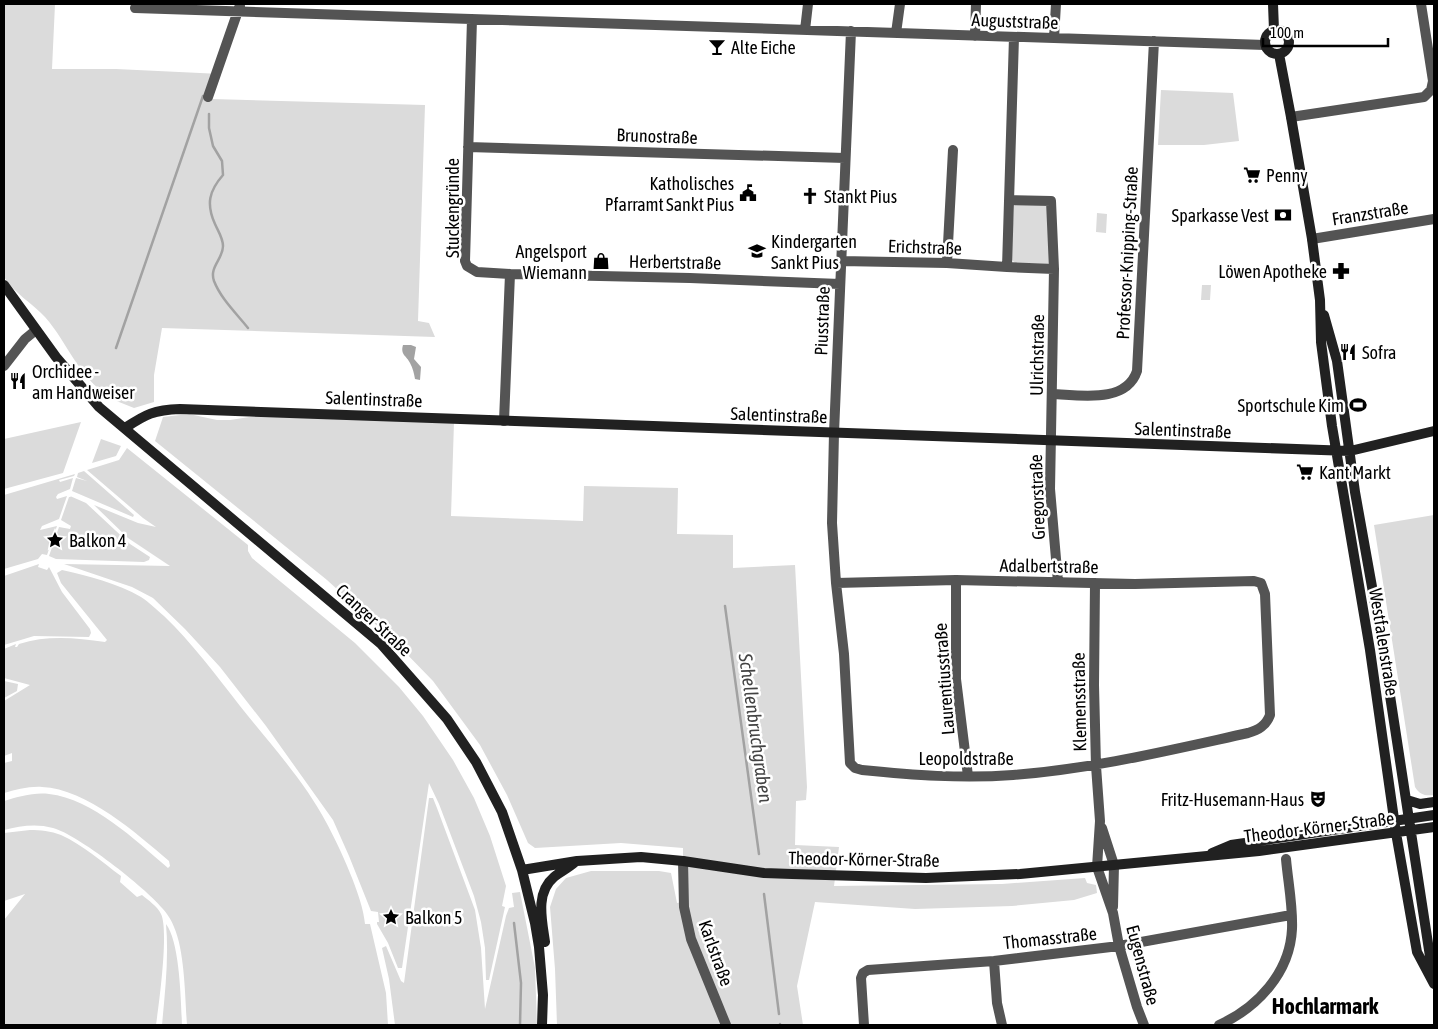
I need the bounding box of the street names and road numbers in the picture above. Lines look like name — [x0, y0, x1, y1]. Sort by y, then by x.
street label: Auguststraße — [971, 9, 1059, 33]
street label: Brunostraße — [616, 124, 698, 148]
street label: Stuckengründe — [442, 158, 463, 258]
street label: Professor-Knipping-Straße — [1112, 166, 1142, 340]
street label: Franzstraße — [1330, 197, 1410, 229]
street label: Erichstraße — [888, 235, 962, 259]
street label: Herbertstraße — [629, 251, 721, 273]
street label: Piusstraße — [810, 286, 834, 356]
street label: Ulrichstraße — [1026, 314, 1048, 396]
street label: Salentinstraße — [325, 387, 423, 411]
street label: Salentinstraße — [730, 403, 828, 427]
street label: Salentinstraße — [1134, 418, 1232, 442]
street label: Gregorstraße — [1025, 454, 1049, 540]
street label: Adalbertstraße — [999, 555, 1099, 577]
street label: Cranger Straße — [332, 580, 416, 660]
street label: Westfalenstraße — [1365, 587, 1403, 697]
street label: Laurentiusstraße — [930, 622, 958, 736]
street label: Klemensstraße — [1068, 652, 1090, 752]
street label: Leopoldstraße — [918, 748, 1014, 769]
street label: Theodor-Körner-Straße — [1243, 807, 1395, 847]
street label: Theodor-Körner-Straße — [788, 847, 940, 871]
street label: Karlstraße — [694, 917, 738, 989]
street label: Thomasstraße — [1002, 923, 1098, 953]
street label: Eugenstraße — [1122, 923, 1164, 1007]

